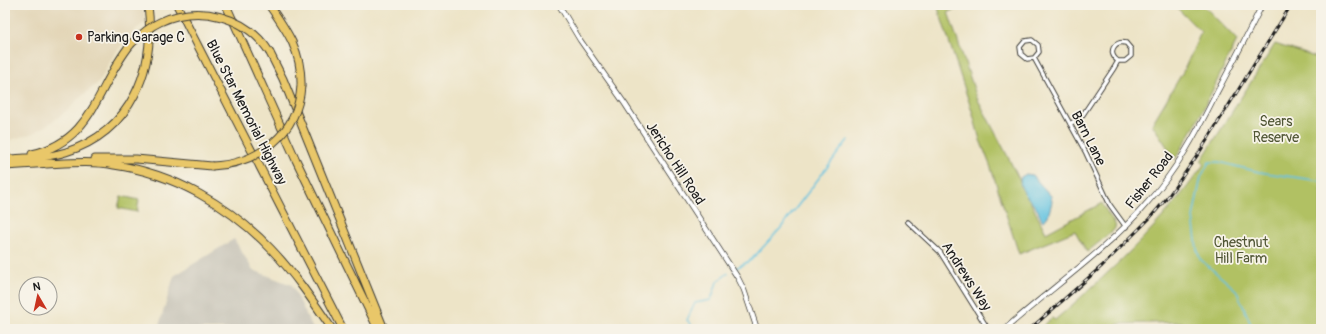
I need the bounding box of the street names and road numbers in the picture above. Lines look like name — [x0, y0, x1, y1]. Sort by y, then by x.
street label: Blue Star Memorial Highway — [202, 37, 291, 188]
street label: Barn Lane — [1068, 108, 1110, 169]
street label: Jericho Hill Road — [642, 119, 709, 208]
street label: Fisher Road — [1122, 148, 1177, 212]
street label: Andrews Way — [938, 239, 995, 314]

